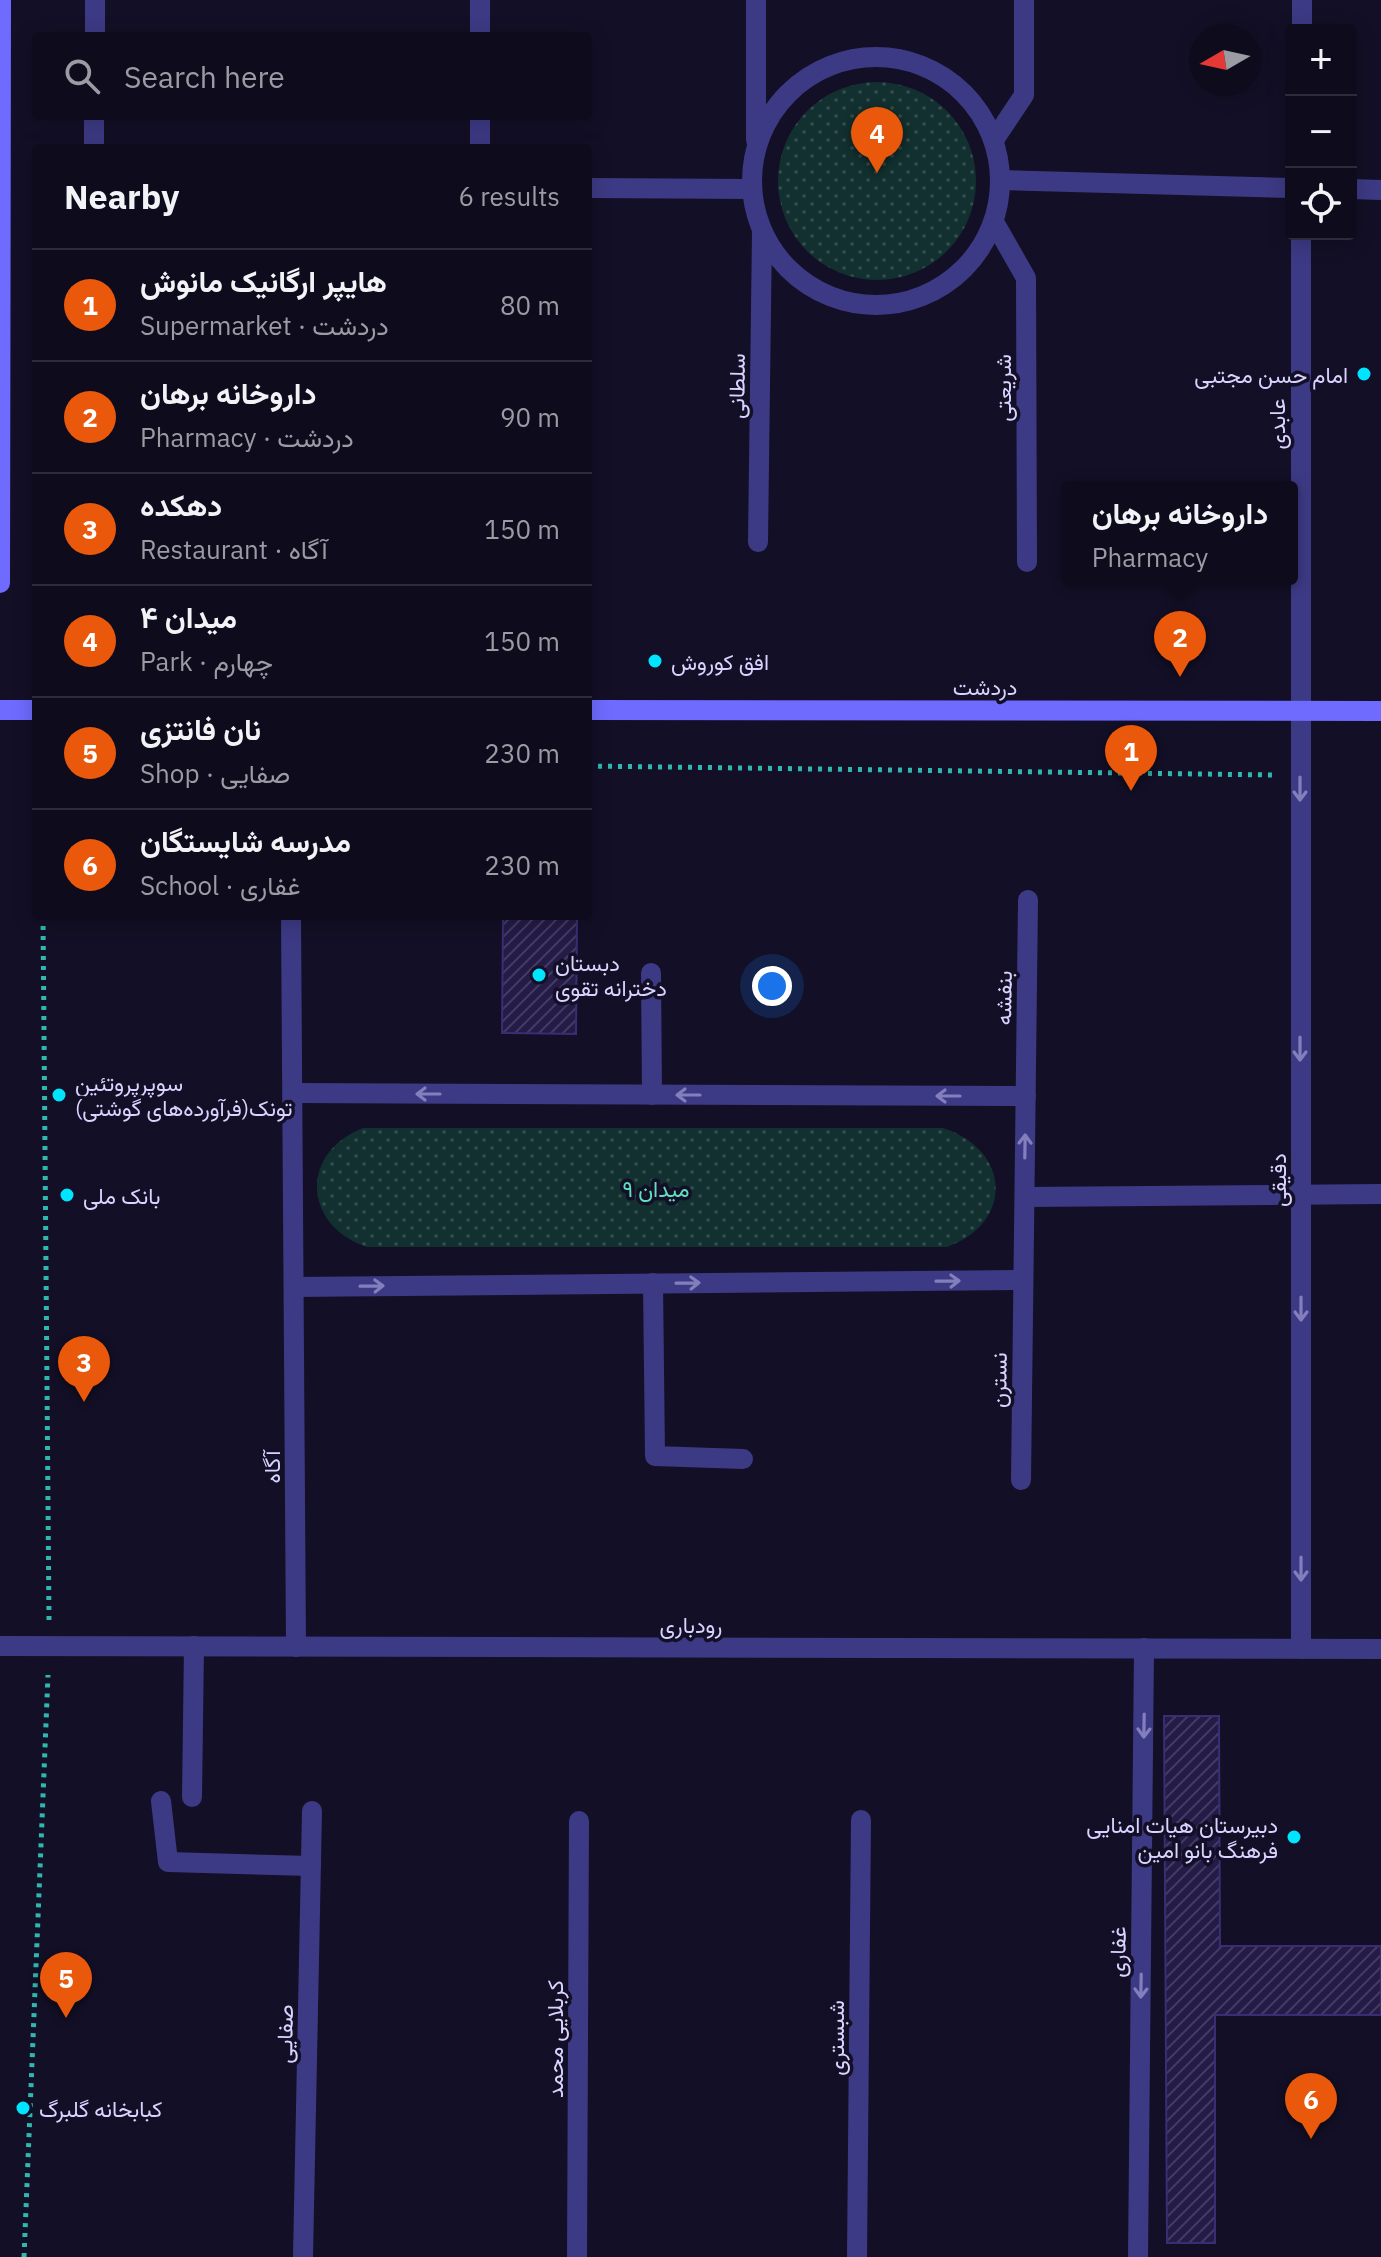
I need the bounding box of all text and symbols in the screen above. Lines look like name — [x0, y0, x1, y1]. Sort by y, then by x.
north arrow — [1189, 24, 1261, 96]
map controls — [1285, 24, 1357, 240]
button: + — [1285, 24, 1357, 96]
search box — [32, 32, 592, 120]
icon: search — [60, 54, 104, 98]
text: Search here — [124, 57, 285, 96]
button: − — [1285, 96, 1357, 168]
pin: 4 — [851, 107, 903, 173]
button: locate — [1285, 168, 1357, 240]
text: Nearby — [64, 174, 179, 218]
text: 6 results — [458, 179, 560, 213]
text: هایپر ارگانیک مانوش — [140, 261, 387, 300]
text: 1 — [82, 288, 98, 322]
text: 80 m — [500, 288, 560, 322]
text: Supermarket · دردشت — [140, 308, 389, 342]
street label: سلطانی — [721, 353, 751, 419]
street label: شریعتی — [988, 354, 1017, 422]
place label: امام حسن مجتبی — [1194, 360, 1348, 390]
marker: امام حسن مجتبی — [1355, 365, 1373, 383]
text: داروخانه برهان — [140, 373, 317, 412]
street label: عابدی — [1262, 399, 1291, 449]
text: 2 — [82, 400, 98, 434]
text: 90 m — [500, 400, 560, 434]
text: Pharmacy · دردشت — [140, 420, 354, 454]
popup — [1062, 481, 1298, 585]
text: دهکده — [140, 485, 222, 524]
text: داروخانه برهان — [1092, 493, 1268, 532]
text: 3 — [82, 512, 98, 546]
text: 150 m — [484, 512, 560, 546]
text: Restaurant · آگاه — [140, 532, 328, 566]
text: Pharmacy — [1092, 540, 1208, 574]
text: میدان ۴ — [140, 597, 237, 636]
pin: 2 — [1154, 611, 1206, 677]
text: 4 — [82, 624, 98, 658]
text: 150 m — [484, 624, 560, 658]
text: Park · چهارم — [140, 644, 273, 678]
place label: افق کوروش — [671, 647, 769, 676]
marker: افق کوروش — [646, 652, 664, 670]
street label: دردشت — [953, 672, 1017, 701]
text: نان فانتزی — [140, 709, 261, 748]
pin: 1 — [1105, 725, 1157, 791]
text: 5 — [82, 736, 98, 770]
text: 230 m — [484, 736, 560, 770]
text: Shop · صفایی — [140, 756, 290, 790]
one-way arrow — [1292, 775, 1308, 802]
text: مدرسه شایستگان — [140, 821, 351, 860]
text: 6 — [82, 848, 98, 882]
text: 230 m — [484, 848, 560, 882]
text: School · غفاری — [140, 868, 300, 902]
place label: دبستان دخترانه تقوی — [555, 948, 667, 1002]
marker: دبستان دخترانه تقوی — [530, 966, 548, 984]
your location — [752, 966, 792, 1006]
street label: بنفشه — [988, 970, 1018, 1026]
one-way arrow — [1292, 1035, 1308, 1062]
place label: سوپرپروتئین تونک(فرآورده‌های گوشتی) — [75, 1068, 293, 1122]
marker: سوپرپروتئین تونک(فرآورده‌های گوشتی) — [50, 1086, 68, 1104]
one-way arrow — [415, 1086, 442, 1102]
one-way arrow — [675, 1087, 702, 1103]
one-way arrow — [935, 1088, 962, 1104]
one-way arrow — [1018, 1133, 1033, 1160]
street label: دقیقی — [1263, 1153, 1292, 1207]
park label: میدان ۹ — [622, 1174, 690, 1203]
place label: بانک ملی — [83, 1181, 160, 1210]
marker: بانک ملی — [58, 1186, 76, 1204]
one-way arrow — [934, 1273, 961, 1289]
one-way arrow — [674, 1275, 701, 1291]
one-way arrow — [358, 1278, 385, 1294]
one-way arrow — [1293, 1295, 1309, 1322]
pin: 3 — [58, 1336, 110, 1402]
street label: نسترن — [983, 1352, 1013, 1408]
street label: آگاه — [257, 1449, 286, 1483]
one-way arrow — [1293, 1555, 1309, 1582]
street label: رودباری — [660, 1610, 722, 1639]
one-way arrow — [1136, 1712, 1152, 1739]
place label: دبیرستان هیات امنایی فرهنگ بانو امین — [1086, 1810, 1278, 1864]
marker: دبیرستان هیات امنایی فرهنگ بانو امین — [1285, 1828, 1303, 1846]
street label: غفاری — [1102, 1926, 1132, 1978]
pin: 5 — [40, 1952, 92, 2018]
one-way arrow — [1133, 1972, 1149, 1999]
street label: کربلایی محمد — [540, 1980, 569, 2098]
street label: شبستری — [821, 2000, 850, 2076]
street label: صفایی — [269, 2004, 299, 2064]
pin: 6 — [1285, 2073, 1337, 2139]
place label: کبابخانه گلبرگ — [39, 2094, 163, 2123]
marker: کبابخانه گلبرگ — [14, 2099, 32, 2117]

